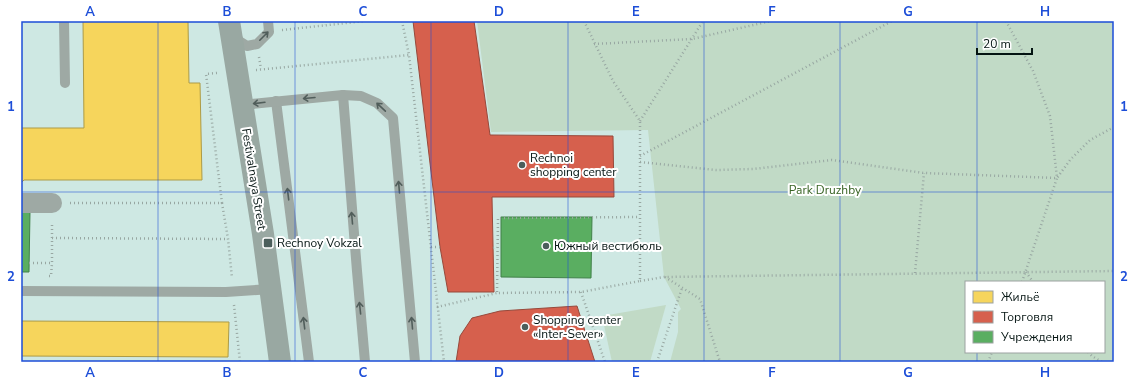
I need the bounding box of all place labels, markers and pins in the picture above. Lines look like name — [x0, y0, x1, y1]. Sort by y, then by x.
place label: Rechnoi shopping center — [530, 150, 617, 180]
marker: Rechnoi shopping center — [517, 160, 527, 170]
place label: Rechnoy Vokzal — [277, 235, 362, 251]
marker: Rechnoy Vokzal — [262, 237, 274, 249]
place label: Южный вестибюль — [554, 238, 662, 254]
marker: Южный вестибюль — [541, 241, 551, 251]
place label: Shopping center «Inter-Sever» — [533, 312, 622, 342]
marker: Shopping center «Inter-Sever» — [520, 322, 530, 332]

